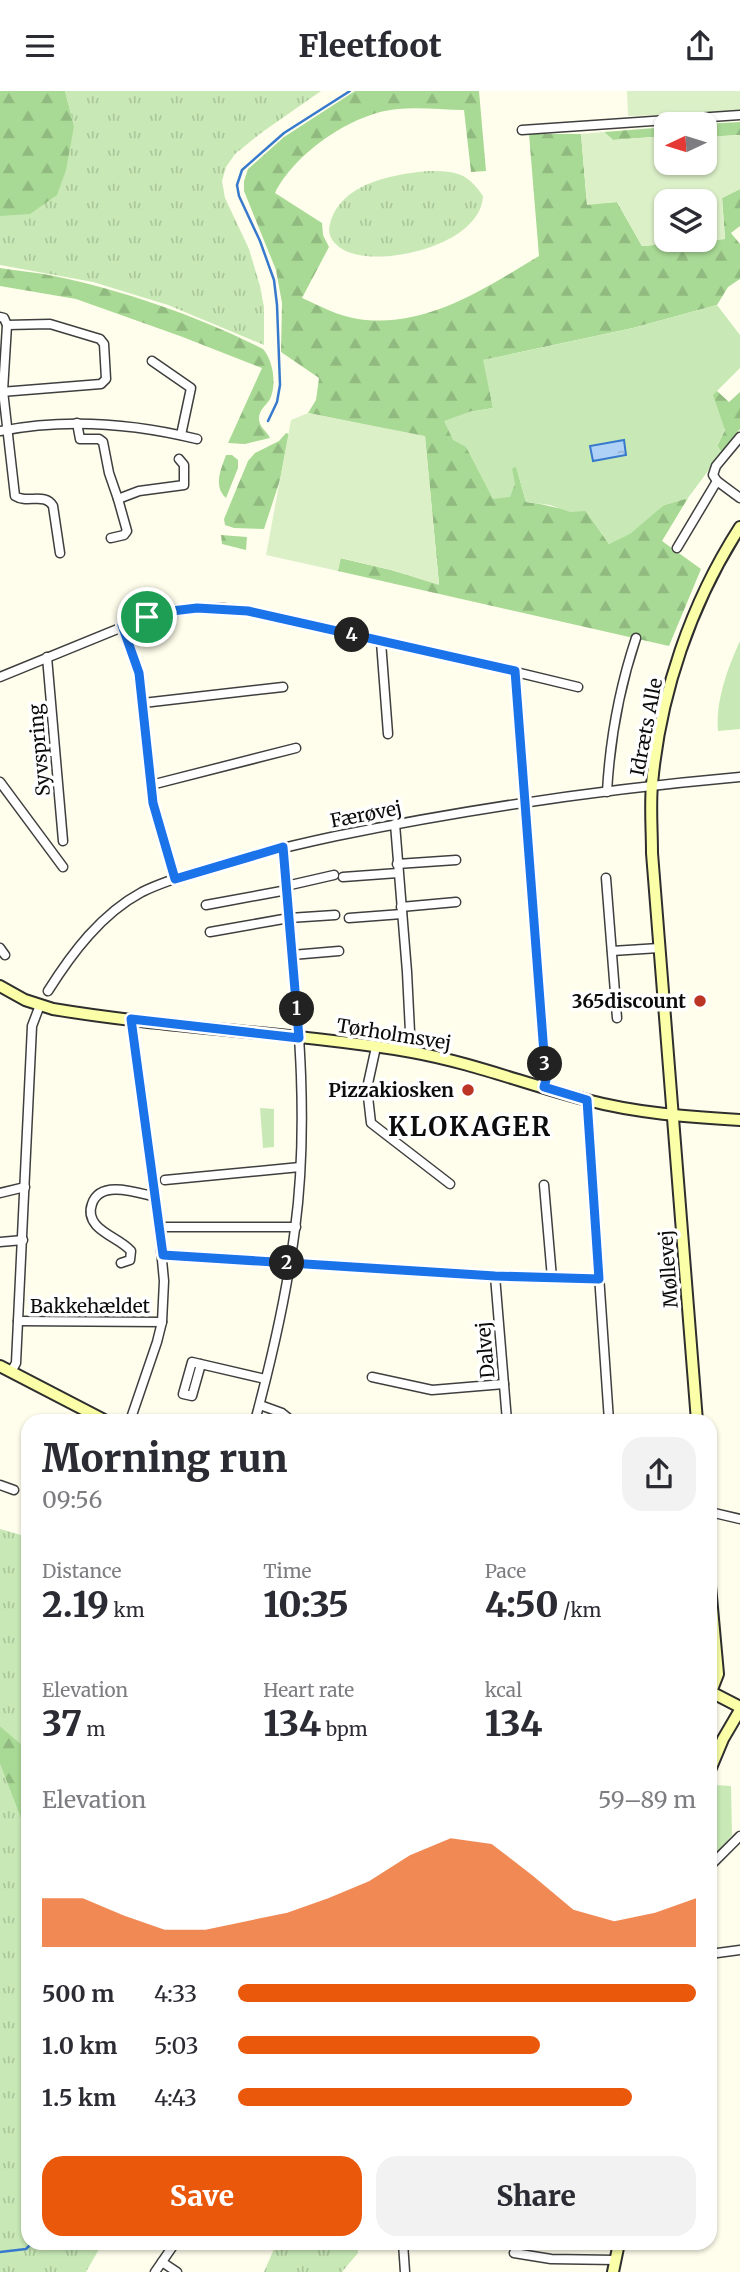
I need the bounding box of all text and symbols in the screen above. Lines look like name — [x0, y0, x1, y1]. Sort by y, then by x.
text: Fleetfoot — [298, 26, 442, 66]
icon: menu — [21, 27, 59, 65]
icon: share — [681, 27, 719, 65]
north arrow — [654, 112, 718, 175]
map controls — [654, 112, 717, 252]
button: layers — [654, 189, 717, 252]
pin — [117, 587, 177, 647]
icon: arrive — [128, 598, 166, 636]
pin: 4 — [334, 617, 370, 653]
text: 4 — [345, 622, 358, 646]
street label: Idræts Alle — [625, 676, 667, 778]
street label: Syvspring — [23, 702, 55, 797]
street label: Færøvej — [328, 795, 404, 833]
place label: 365discount — [572, 989, 686, 1013]
pin: 1 — [280, 991, 314, 1027]
marker: 365discount — [692, 993, 708, 1009]
text: 1 — [292, 996, 301, 1020]
street label: Tørholmsvej — [335, 1013, 453, 1055]
pin: 3 — [528, 1047, 562, 1081]
text: 3 — [539, 1051, 550, 1075]
place label: Pizzakiosken — [328, 1078, 454, 1102]
marker: Pizzakiosken — [460, 1082, 476, 1098]
district label: KLOKAGER — [388, 1110, 552, 1143]
street label: Møllevej — [653, 1229, 683, 1309]
pin: 2 — [270, 1245, 304, 1281]
text: 2 — [281, 1250, 292, 1274]
street label: Bakkehældet — [30, 1294, 151, 1318]
street label: Dalvej — [471, 1321, 499, 1379]
text: Morning run — [42, 1435, 288, 1482]
button: share — [622, 1437, 696, 1511]
text: 09:56 — [42, 1485, 102, 1514]
text: Distance — [42, 1559, 121, 1583]
text: Time — [263, 1559, 312, 1583]
text: Pace — [485, 1559, 526, 1583]
text: 2.19 — [42, 1583, 109, 1627]
text: 10:35 — [263, 1583, 349, 1627]
text: 4:50 — [485, 1583, 559, 1627]
text: km — [109, 1598, 145, 1622]
text: /km — [559, 1598, 601, 1622]
text: Elevation — [42, 1678, 128, 1702]
text: Heart rate — [263, 1678, 354, 1702]
text: kcal — [485, 1678, 522, 1702]
text: 37 — [42, 1702, 82, 1746]
text: 134 — [263, 1702, 321, 1746]
text: 134 — [485, 1702, 543, 1746]
text: m — [82, 1717, 105, 1741]
text: bpm — [321, 1717, 368, 1741]
text: Elevation — [42, 1785, 146, 1814]
text: 59–89 m — [598, 1785, 696, 1814]
text: 500 m — [42, 1979, 114, 2008]
text: 4:33 — [154, 1979, 197, 2008]
text: 1.0 km — [42, 2031, 117, 2060]
text: 5:03 — [154, 2031, 199, 2060]
text: 1.5 km — [42, 2083, 116, 2112]
text: 4:43 — [154, 2083, 197, 2112]
button: Save — [42, 2156, 362, 2236]
button: Share — [376, 2156, 696, 2236]

